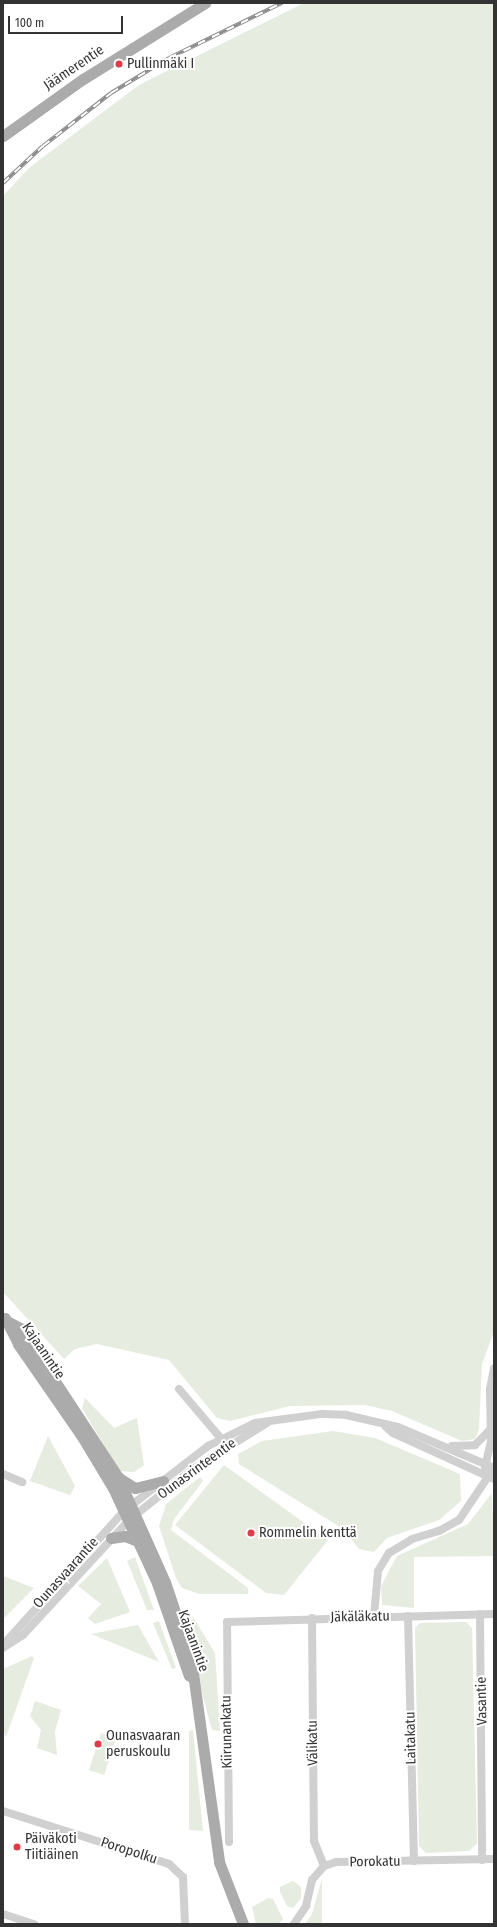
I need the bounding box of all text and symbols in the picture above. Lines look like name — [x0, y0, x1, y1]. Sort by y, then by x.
scale bar — [10, 8, 125, 34]
text: 100 m — [15, 16, 44, 30]
street label: Jäämerentie — [41, 42, 107, 94]
place label: Pullinmäki I — [127, 56, 194, 72]
marker: Pullinmäki I — [114, 59, 124, 69]
street label: Kajaanintie — [18, 1320, 68, 1382]
street label: Ounasrinteentie — [155, 1435, 239, 1503]
place label: Rommelin kenttä — [259, 1525, 357, 1541]
marker: Rommelin kenttä — [246, 1528, 256, 1538]
street label: Ounasvaarantie — [30, 1534, 102, 1612]
street label: Kajaanintie — [174, 1608, 212, 1674]
street label: Jäkäläkatu — [330, 1608, 390, 1626]
street label: Vasantie — [473, 1677, 491, 1725]
street label: Kiirunankatu — [218, 1695, 236, 1769]
street label: Laitakatu — [402, 1711, 420, 1765]
street label: Välikatu — [304, 1720, 322, 1766]
place label: Ounasvaaran peruskoulu — [106, 1728, 180, 1760]
marker: Ounasvaaran peruskoulu — [93, 1739, 103, 1749]
place label: Päiväkoti Tiitiäinen — [25, 1831, 79, 1864]
street label: Poropolku — [99, 1834, 159, 1868]
marker: Päiväkoti Tiitiäinen — [12, 1842, 22, 1852]
street label: Porokatu — [349, 1853, 401, 1871]

